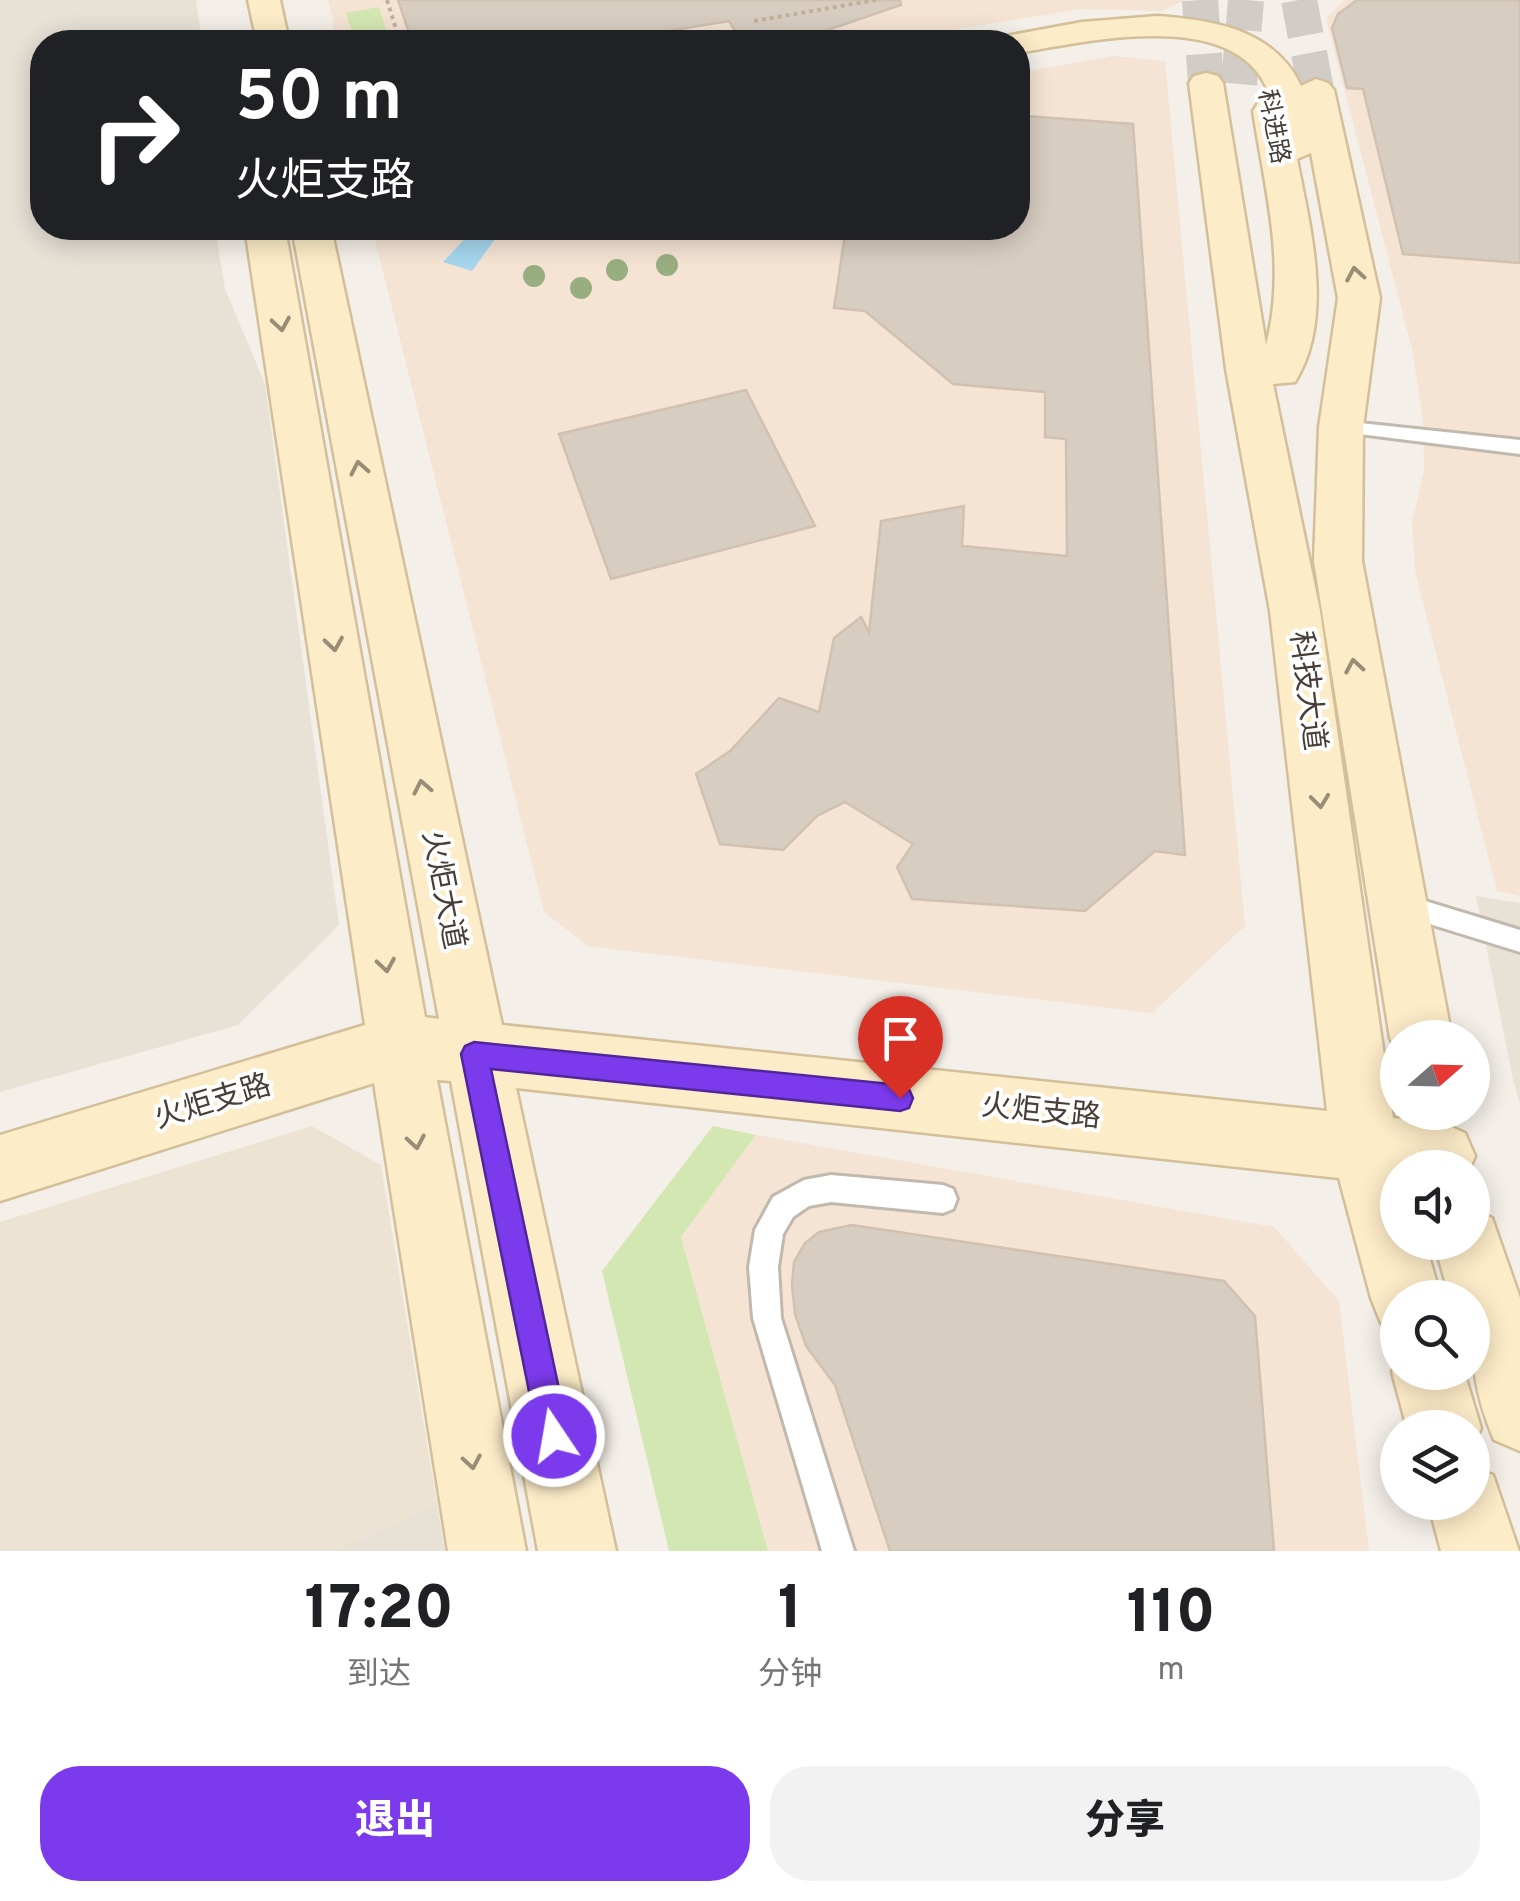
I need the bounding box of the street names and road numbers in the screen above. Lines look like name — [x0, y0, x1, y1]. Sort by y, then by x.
street label: 科进路 — [1249, 87, 1295, 167]
street label: 科技大道 — [1280, 629, 1332, 753]
street label: 火炬大道 — [412, 828, 472, 952]
street label: 火炬支路 — [150, 1068, 276, 1138]
street label: 火炬支路 — [979, 1088, 1103, 1138]

